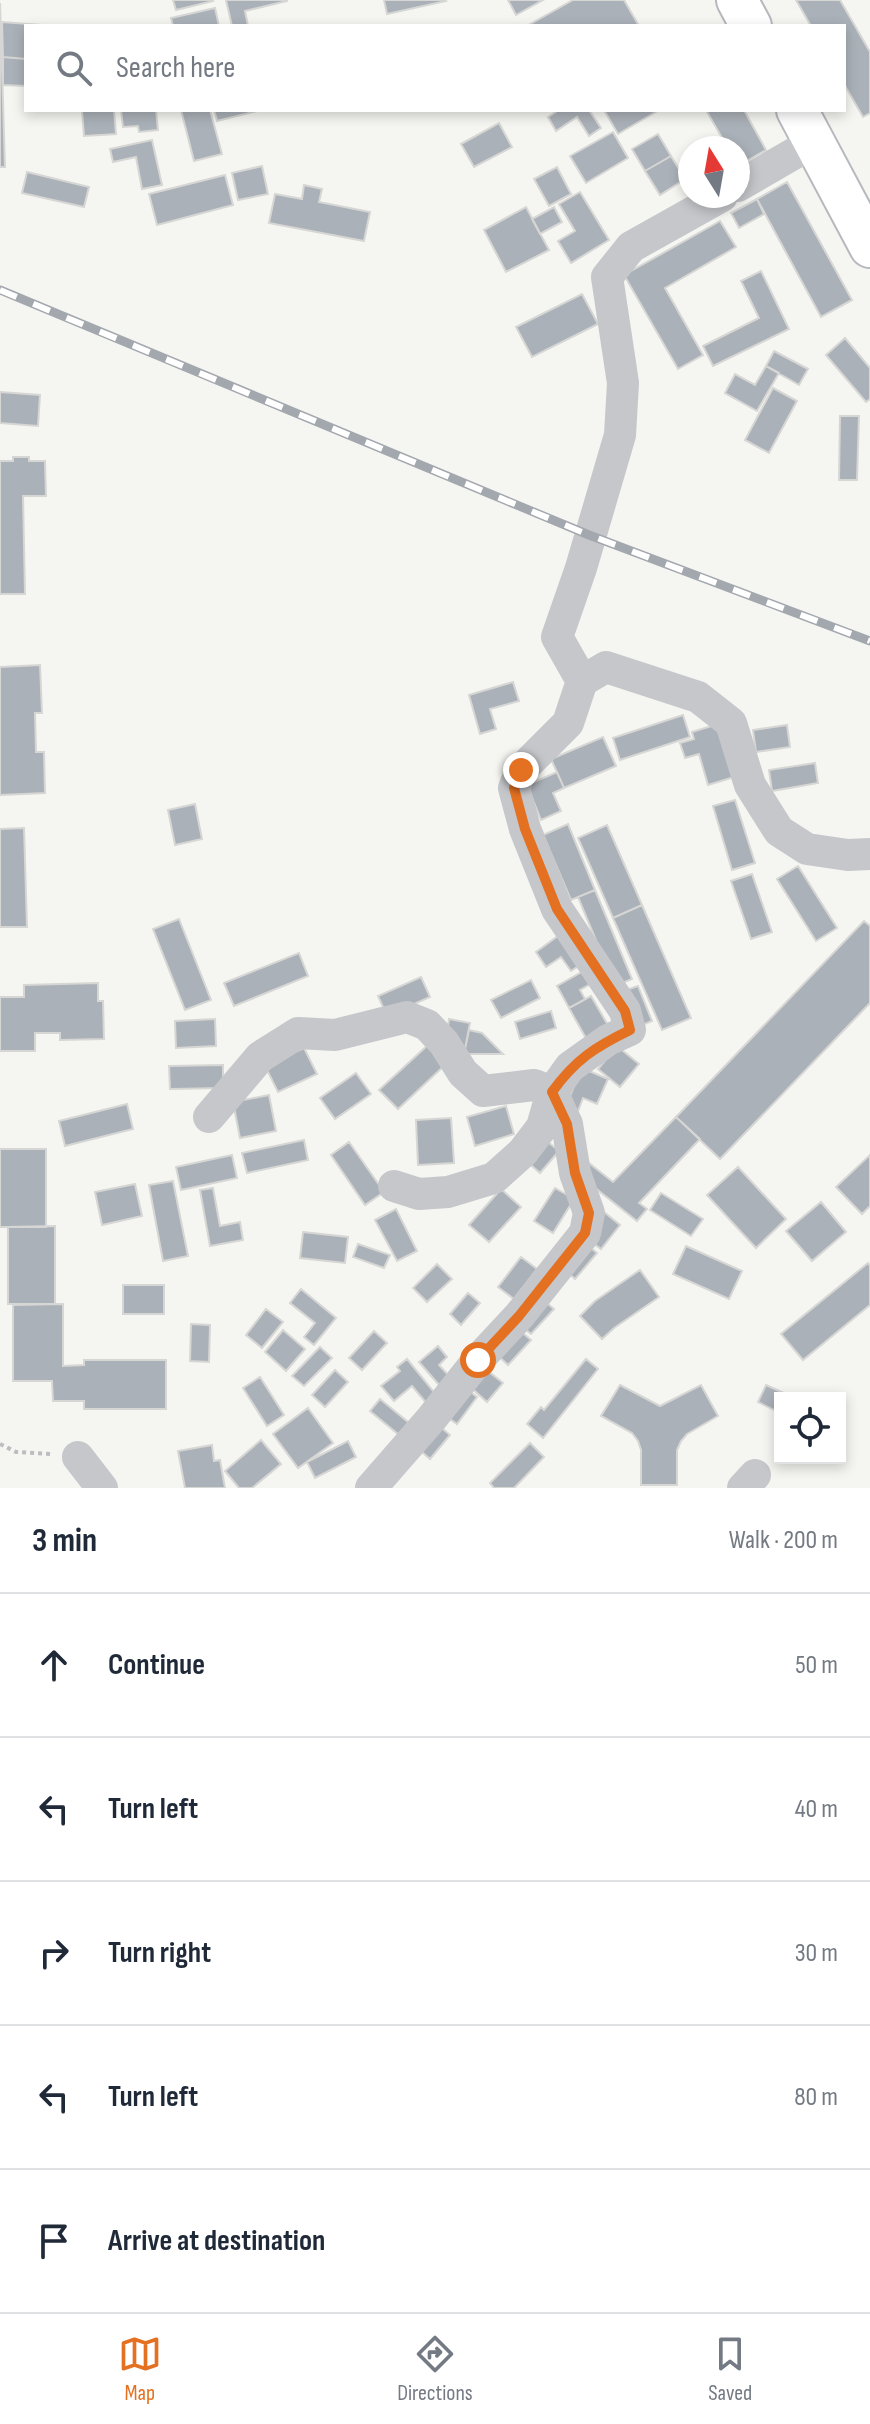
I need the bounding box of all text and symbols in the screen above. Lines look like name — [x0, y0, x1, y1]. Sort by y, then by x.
search box — [24, 24, 846, 112]
icon: search — [52, 46, 96, 90]
text: Search here — [116, 50, 235, 86]
north arrow — [678, 136, 750, 208]
route end — [503, 752, 539, 788]
route start — [460, 1342, 496, 1378]
map controls — [774, 1392, 846, 1464]
button: locate — [774, 1392, 846, 1464]
text: 3 min — [32, 1520, 97, 1561]
text: Walk · 200 m — [729, 1525, 838, 1556]
icon: ahead — [32, 1643, 76, 1687]
text: Continue — [108, 1647, 205, 1683]
text: 50 m — [795, 1650, 838, 1681]
icon: left — [32, 1787, 76, 1831]
text: Turn left — [108, 1791, 198, 1827]
text: 40 m — [795, 1794, 838, 1825]
icon: right — [32, 1931, 76, 1975]
text: Turn right — [108, 1935, 211, 1971]
text: 30 m — [795, 1938, 838, 1969]
icon: left — [32, 2075, 76, 2119]
text: Turn left — [108, 2079, 198, 2115]
text: 80 m — [794, 2082, 838, 2113]
icon: arrive — [32, 2219, 76, 2263]
text: Arrive at destination — [108, 2223, 325, 2259]
tab: Map — [118, 2332, 162, 2407]
tab: Directions — [397, 2332, 473, 2407]
tab: Saved — [708, 2332, 752, 2407]

